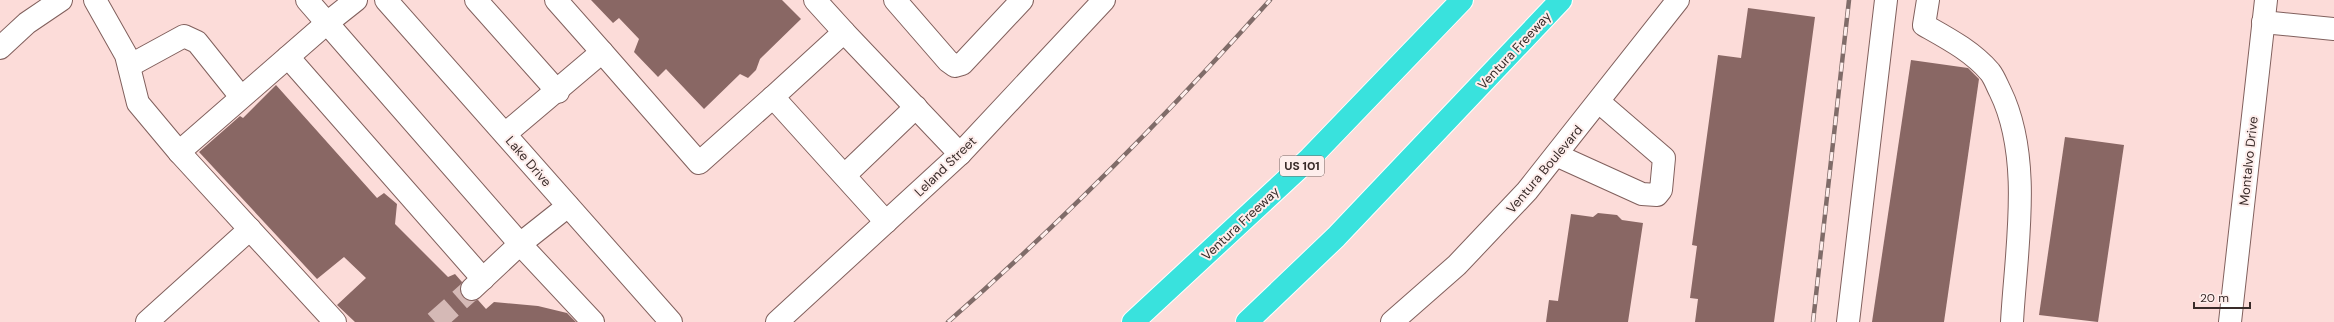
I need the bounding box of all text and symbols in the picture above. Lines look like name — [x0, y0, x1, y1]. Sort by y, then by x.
street label: Ventura Freeway — [1474, 8, 1555, 93]
street label: Montalvo Drive — [2235, 116, 2262, 207]
street label: Ventura Boulevard — [1503, 122, 1586, 217]
street label: Lake Drive — [502, 132, 555, 190]
street label: Leland Street — [911, 133, 980, 200]
road number: US 101 — [1280, 156, 1324, 176]
street label: Ventura Freeway — [1198, 183, 1283, 264]
scale bar — [2194, 284, 2250, 310]
text: 20 m — [2200, 290, 2229, 306]

